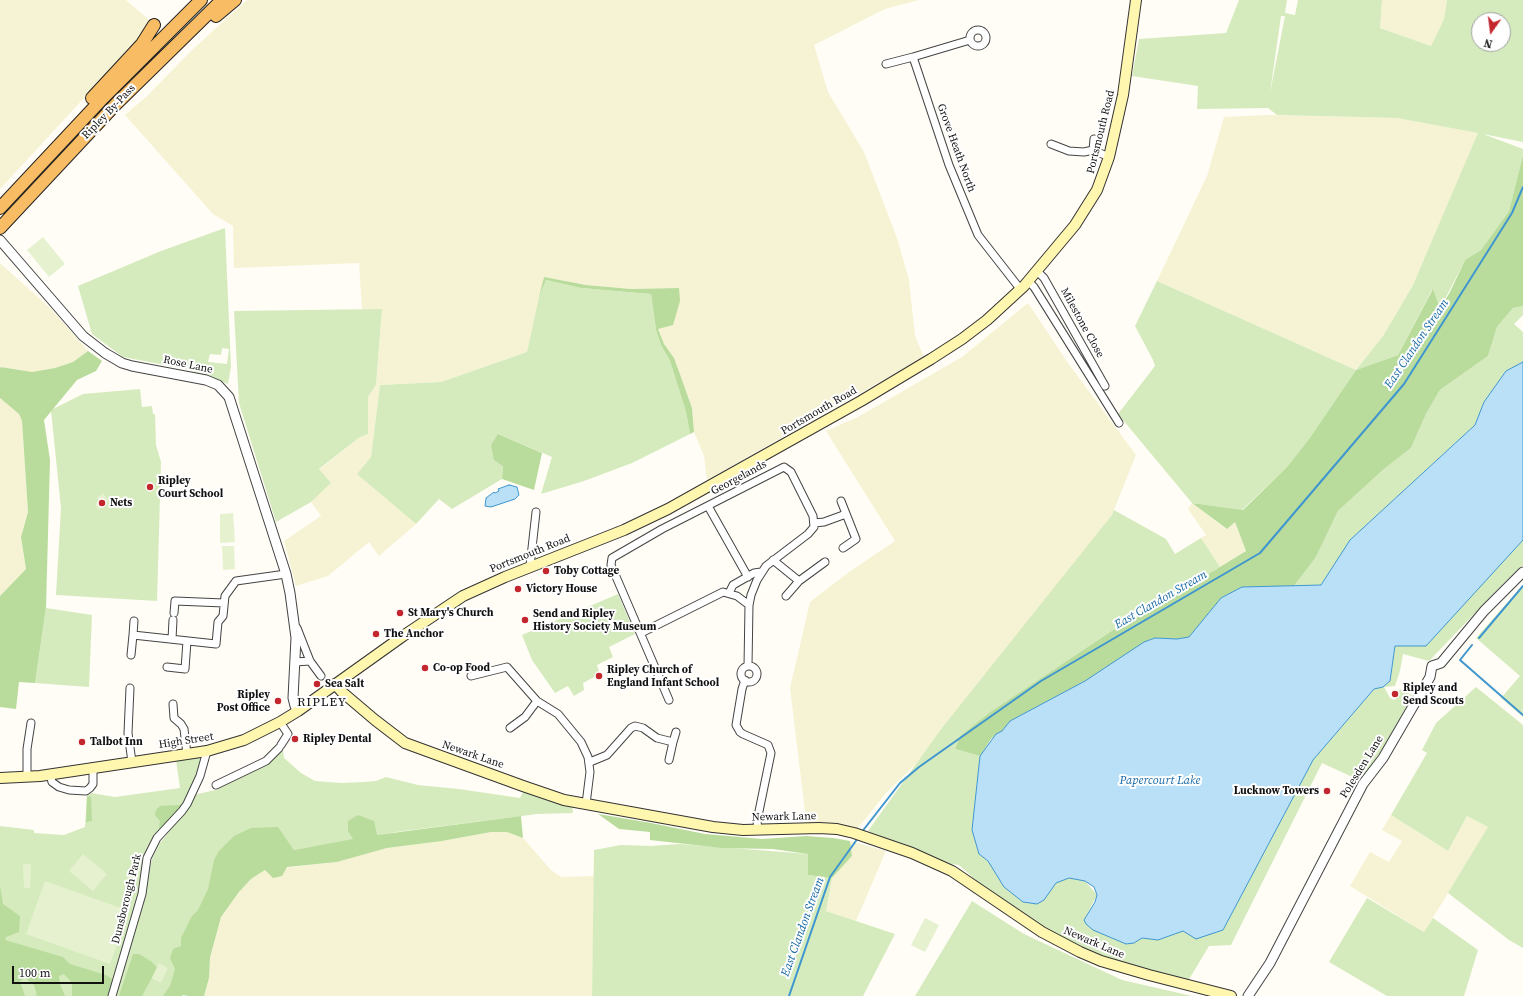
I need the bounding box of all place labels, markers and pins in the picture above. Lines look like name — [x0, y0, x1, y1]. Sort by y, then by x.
place label: Ripley Court School — [158, 474, 223, 500]
marker: Ripley Court School — [145, 482, 155, 492]
place label: Nets — [110, 496, 132, 510]
marker: Nets — [97, 498, 107, 508]
place label: Toby Cottage — [554, 564, 619, 578]
marker: Toby Cottage — [541, 566, 551, 576]
place label: Victory House — [526, 582, 597, 596]
marker: Victory House — [513, 584, 523, 594]
place label: St Mary's Church — [408, 606, 493, 620]
place label: Send and Ripley History Society Museum — [533, 607, 656, 633]
marker: St Mary's Church — [395, 608, 405, 618]
marker: Send and Ripley History Society Museum — [520, 615, 530, 625]
place label: The Anchor — [384, 627, 444, 641]
marker: The Anchor — [371, 629, 381, 639]
place label: Co-op Food — [433, 661, 490, 675]
marker: Co-op Food — [420, 663, 430, 673]
place label: Ripley Church of England Infant School — [607, 663, 719, 689]
marker: Ripley Church of England Infant School — [594, 671, 604, 681]
place label: Sea Salt — [325, 677, 364, 691]
marker: Sea Salt — [312, 679, 322, 689]
place label: Ripley and Send Scouts — [1403, 681, 1464, 707]
place label: Ripley Post Office — [217, 688, 270, 714]
marker: Ripley and Send Scouts — [1390, 689, 1400, 699]
marker: Ripley Post Office — [273, 696, 283, 706]
place label: Ripley Dental — [303, 732, 372, 746]
marker: Ripley Dental — [290, 734, 300, 744]
place label: Talbot Inn — [90, 735, 143, 749]
marker: Talbot Inn — [77, 737, 87, 747]
place label: Lucknow Towers — [1234, 784, 1319, 798]
marker: Lucknow Towers — [1322, 786, 1332, 796]

